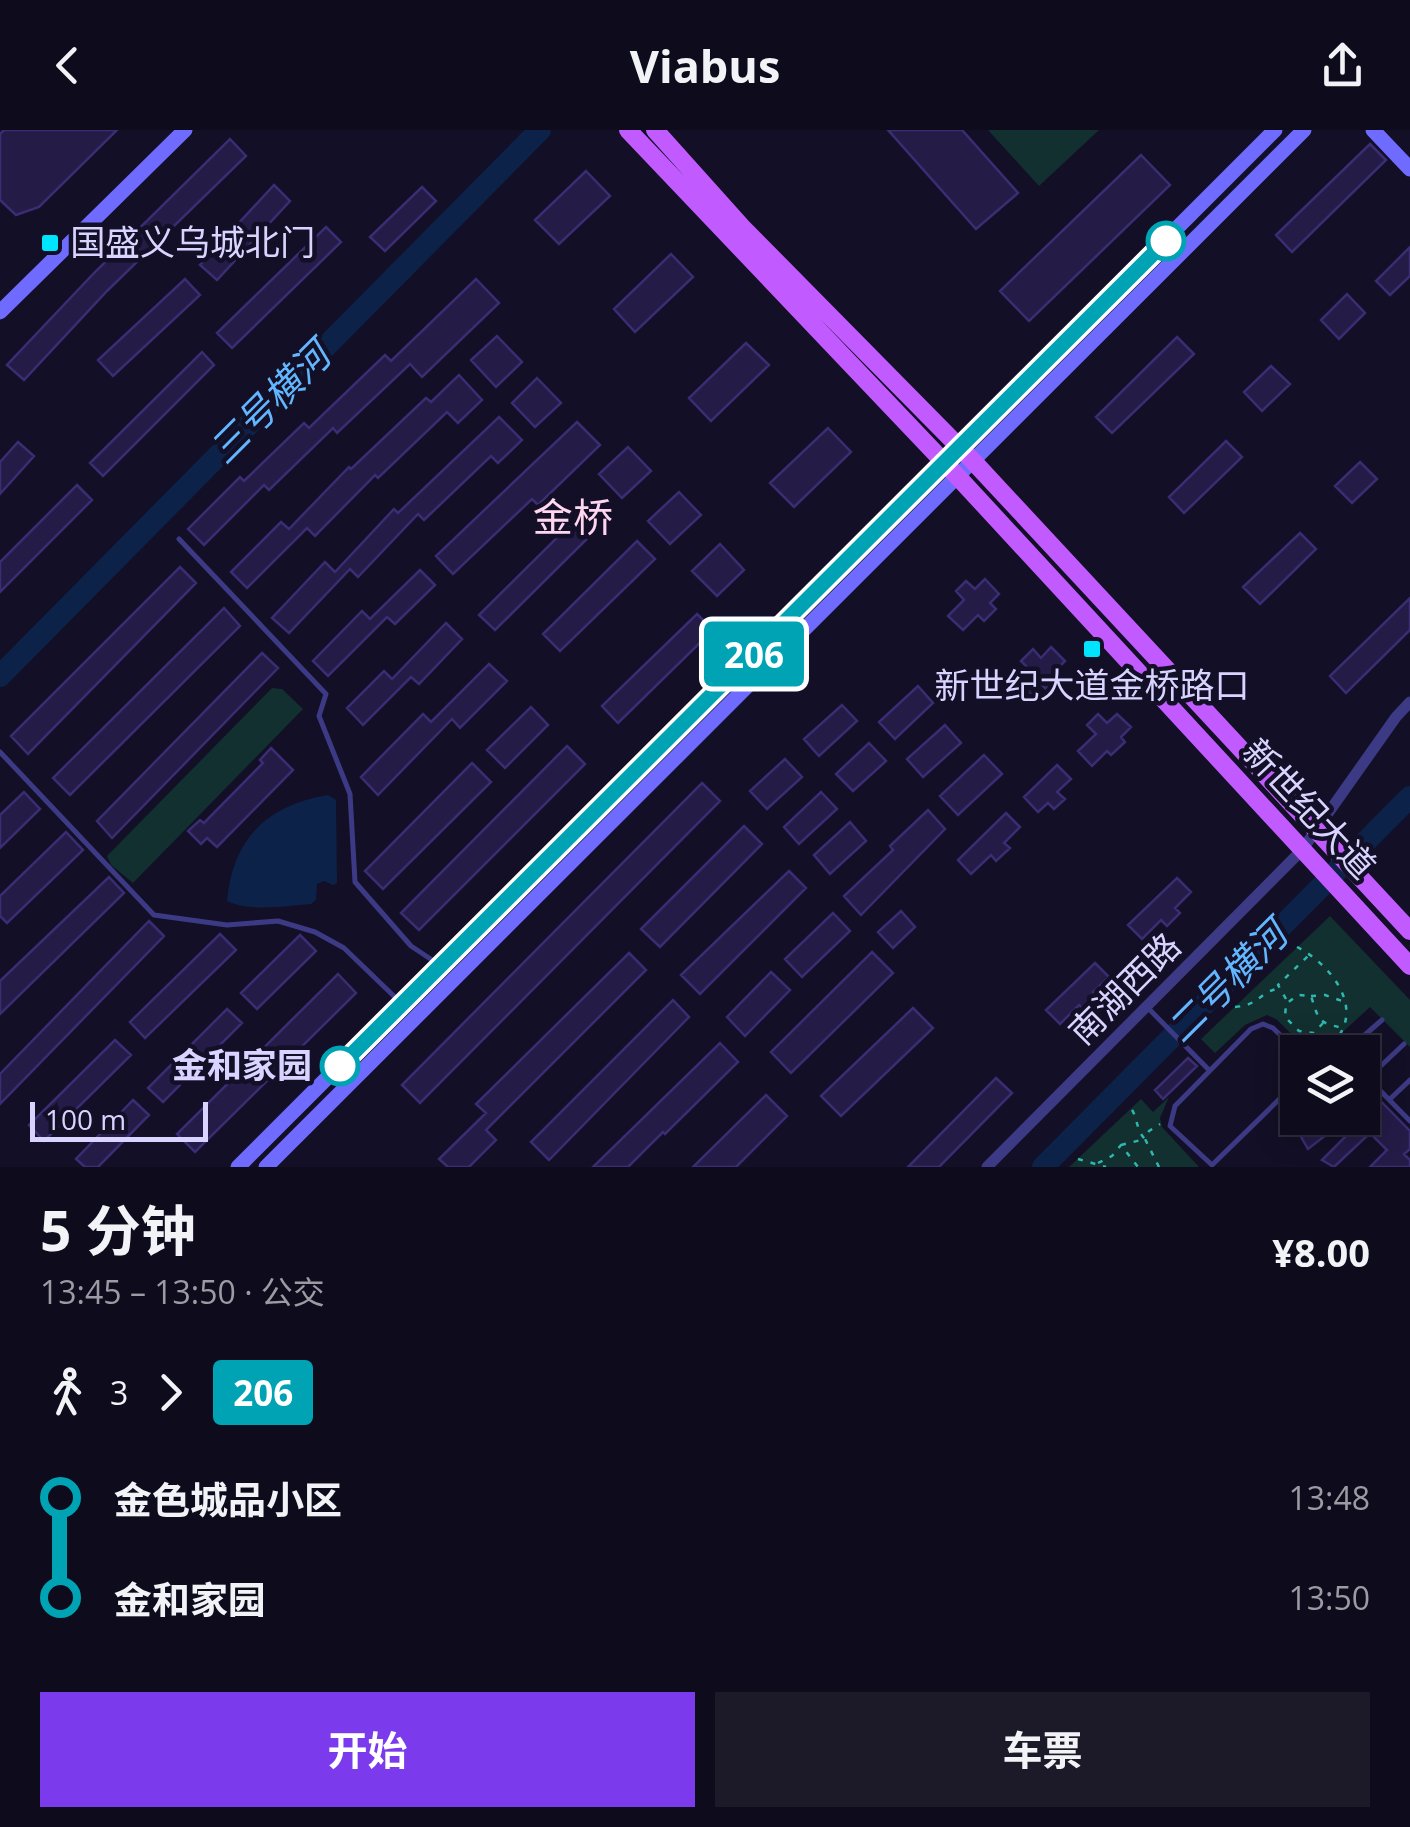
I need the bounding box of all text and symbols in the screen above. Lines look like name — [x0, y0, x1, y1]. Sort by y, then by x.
text: Viabus — [630, 35, 780, 96]
icon: back — [40, 38, 95, 93]
icon: share — [1315, 38, 1370, 93]
place label: 国盛义乌城北门 — [70, 218, 315, 265]
unlabelled marker — [1147, 222, 1185, 260]
marker: 国盛义乌城北门 — [39, 232, 61, 254]
water label: 三号横河 — [196, 325, 346, 474]
district label: 金桥 — [533, 489, 613, 544]
line badge: 206 — [696, 622, 812, 686]
text: 206 — [724, 631, 784, 678]
marker: 新世纪大道金桥路口 — [1081, 638, 1103, 660]
place label: 新世纪大道金桥路口 — [934, 661, 1250, 708]
street label: 新世纪大道 — [1233, 728, 1387, 888]
water label: 二号横河 — [1153, 904, 1303, 1053]
street label: 南湖西路 — [1058, 922, 1190, 1054]
map controls — [1280, 1035, 1380, 1135]
button: layers — [1280, 1035, 1380, 1135]
place label: 金和家园 — [172, 1041, 312, 1088]
marker: 金和家园 — [321, 1047, 359, 1085]
scale bar — [30, 1097, 208, 1141]
text: 100 m — [45, 1100, 126, 1138]
text: 5 分钟 — [40, 1192, 196, 1267]
text: ¥8.00 — [1272, 1226, 1370, 1278]
text: 13:45 – 13:50 · 公交 — [40, 1270, 325, 1313]
icon: walk — [40, 1365, 95, 1420]
icon: forward — [143, 1365, 198, 1420]
text: 206 — [233, 1369, 293, 1416]
text: 3 — [110, 1371, 128, 1414]
text: 金色城品小区 — [114, 1473, 342, 1525]
text: 13:48 — [1288, 1476, 1370, 1519]
text: 金和家园 — [114, 1573, 266, 1625]
text: 13:50 — [1288, 1576, 1370, 1619]
button: 开始 — [40, 1692, 695, 1807]
button: 车票 — [715, 1692, 1370, 1807]

